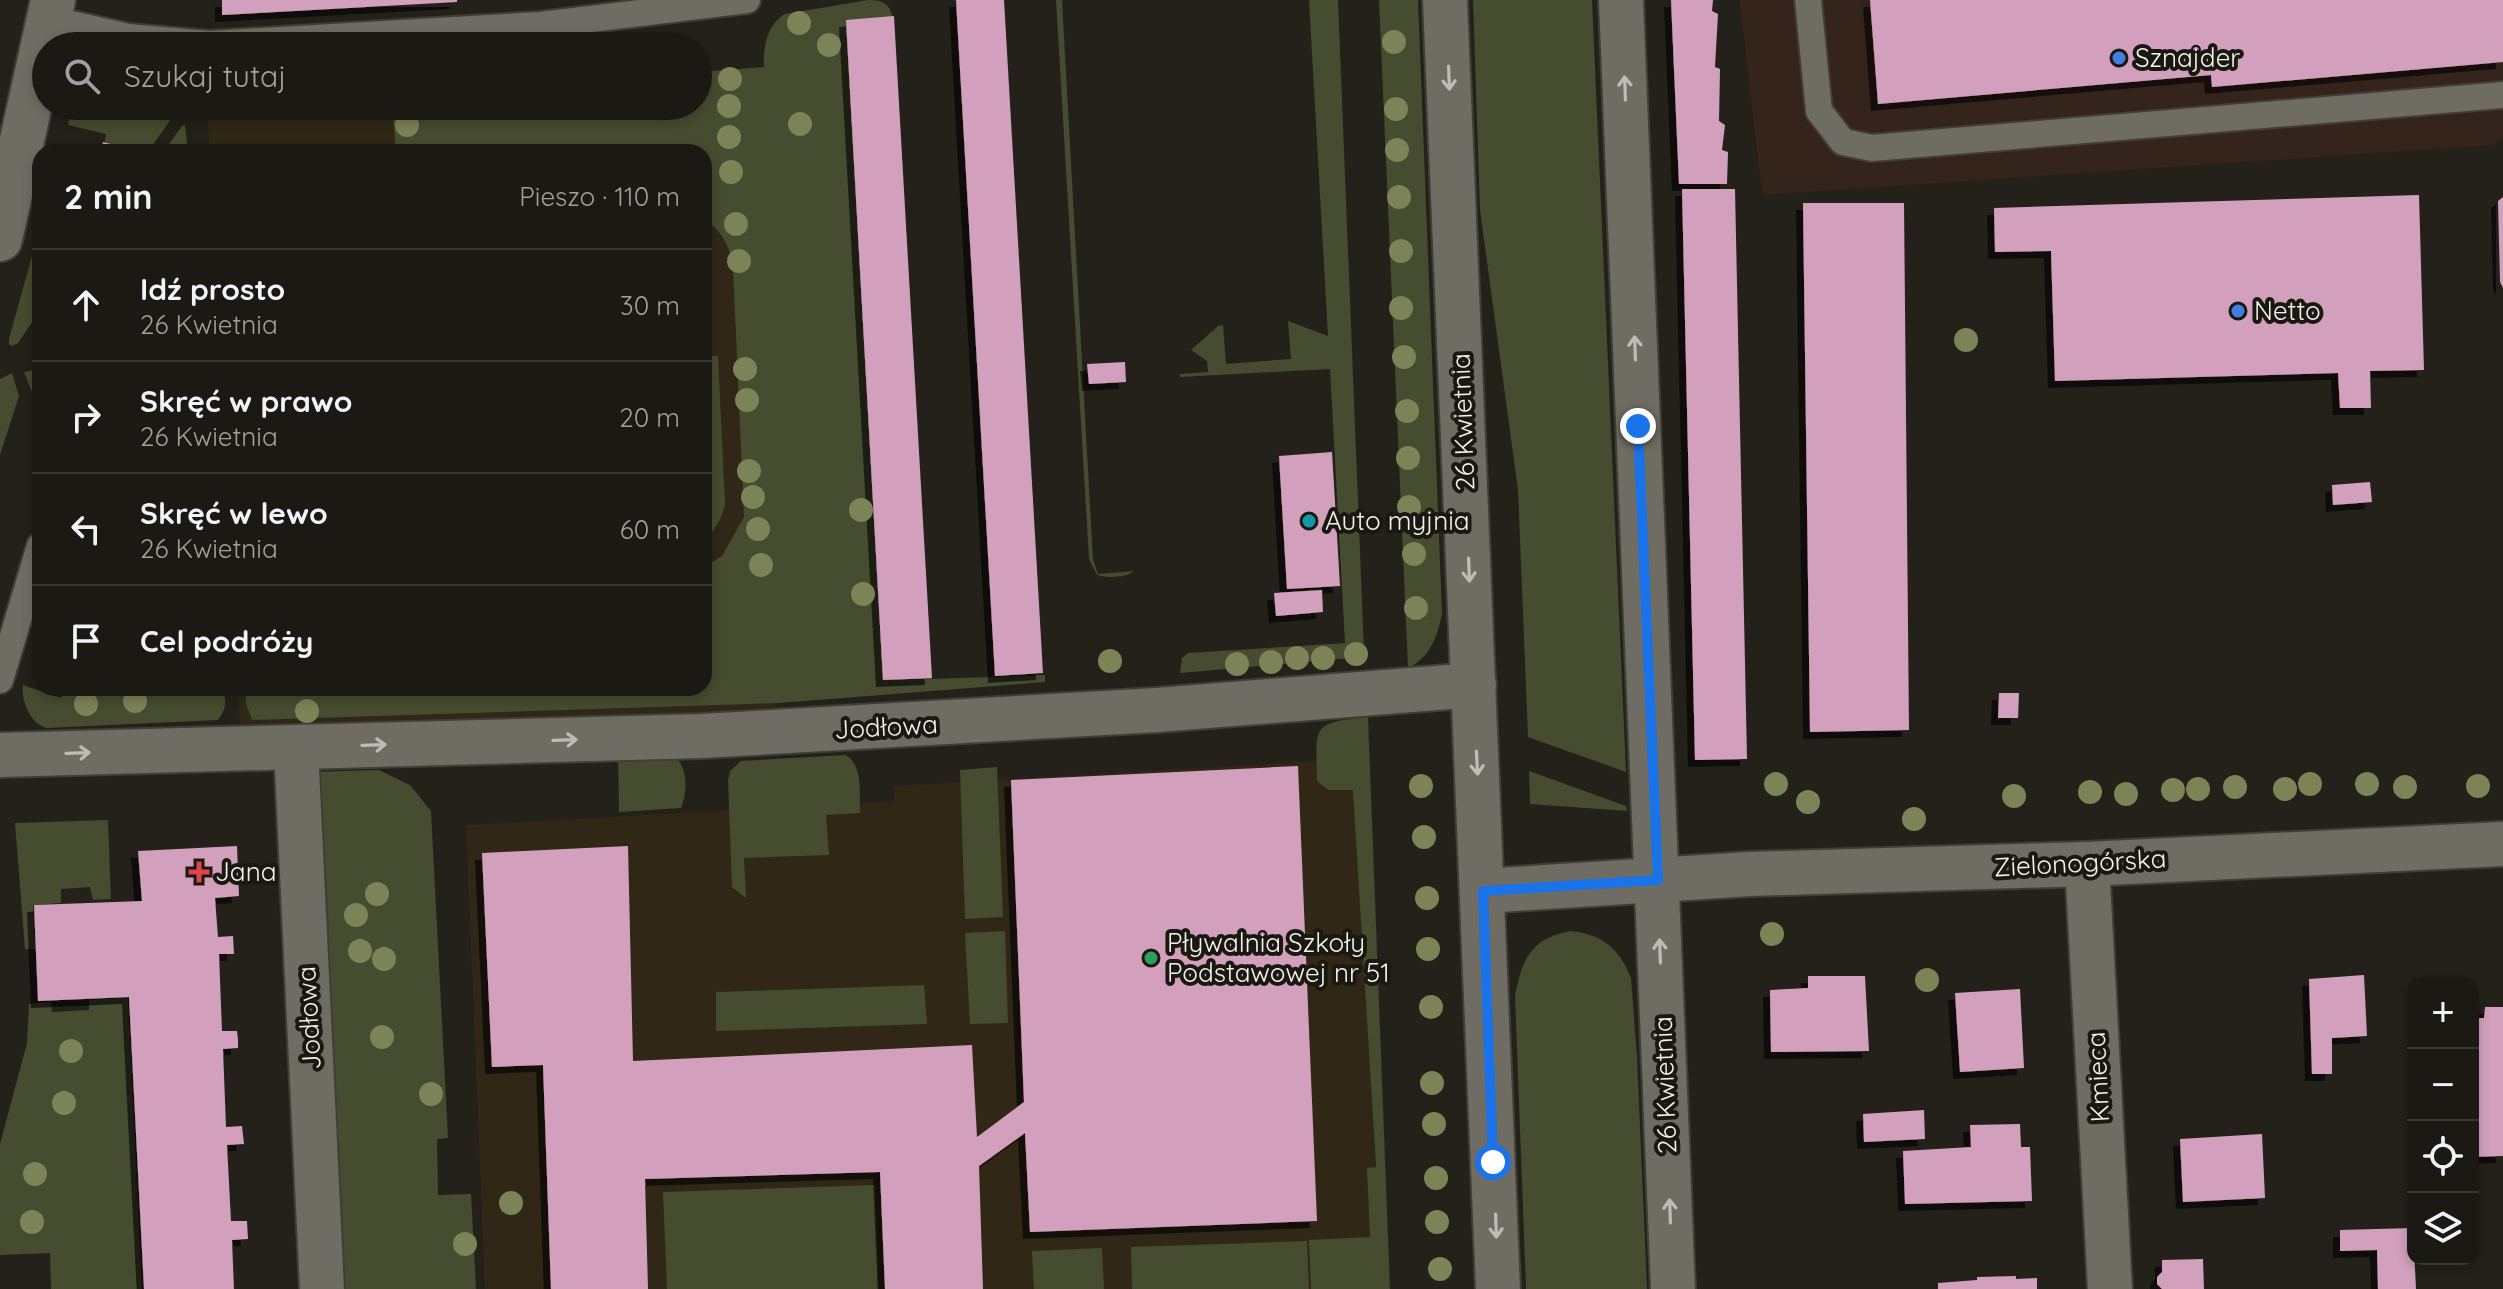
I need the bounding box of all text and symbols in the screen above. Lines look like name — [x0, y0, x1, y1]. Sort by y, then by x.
search box — [32, 32, 712, 120]
place label: Sznajder — [2135, 41, 2240, 74]
marker: Sznajder — [2110, 49, 2128, 67]
icon: search — [60, 54, 104, 98]
text: Szukaj tutaj — [124, 57, 286, 95]
one-way arrow — [1441, 64, 1456, 91]
one-way arrow — [1617, 75, 1632, 102]
text: 2 min — [64, 175, 153, 218]
text: Pieszo · 110 m — [519, 180, 680, 213]
text: Idź prosto — [140, 270, 285, 308]
icon: ahead — [64, 283, 108, 327]
text: 30 m — [620, 289, 680, 322]
place label: Netto — [2254, 294, 2321, 327]
marker: Netto — [2229, 302, 2247, 320]
text: 26 Kwietnia — [140, 308, 278, 341]
one-way arrow — [1627, 335, 1642, 362]
street label: 26 Kwietnia — [1444, 353, 1481, 491]
text: Skręć w prawo — [140, 382, 352, 420]
icon: right — [64, 395, 108, 439]
text: 20 m — [619, 401, 680, 434]
route end — [1620, 408, 1656, 444]
text: 26 Kwietnia — [140, 420, 278, 453]
text: Skręć w lewo — [140, 494, 328, 532]
place label: Auto myjnia — [1325, 504, 1470, 537]
icon: left — [64, 507, 108, 551]
marker: Auto myjnia — [1300, 512, 1318, 530]
text: 60 m — [620, 513, 680, 546]
text: 26 Kwietnia — [140, 532, 278, 565]
one-way arrow — [1462, 556, 1477, 583]
icon: arrive — [64, 619, 108, 663]
text: Cel podróży — [140, 622, 313, 660]
street label: Jodłowa — [833, 707, 939, 746]
one-way arrow — [551, 732, 578, 748]
one-way arrow — [360, 738, 387, 753]
one-way arrow — [64, 746, 91, 761]
one-way arrow — [1470, 749, 1485, 776]
street label: Zielonogórska — [1993, 841, 2167, 884]
place label: Jana — [215, 855, 276, 888]
marker: Jana — [190, 863, 208, 881]
place label: Pływalnia Szkoły Podstawowej nr 51 — [1167, 926, 1390, 989]
one-way arrow — [1653, 938, 1668, 965]
marker: Pływalnia Szkoły Podstawowej nr 51 — [1142, 949, 1160, 967]
street label: Jodłowa — [289, 965, 328, 1071]
map controls — [2407, 977, 2479, 1265]
button: + — [2407, 977, 2479, 1049]
street label: 26 Kwietnia — [1646, 1016, 1683, 1154]
street label: Kmieca — [2079, 1031, 2116, 1123]
button: − — [2407, 1049, 2479, 1121]
button: locate — [2407, 1121, 2479, 1193]
route start — [1475, 1144, 1511, 1180]
button: layers — [2407, 1193, 2479, 1265]
one-way arrow — [1663, 1198, 1678, 1225]
one-way arrow — [1488, 1212, 1503, 1238]

